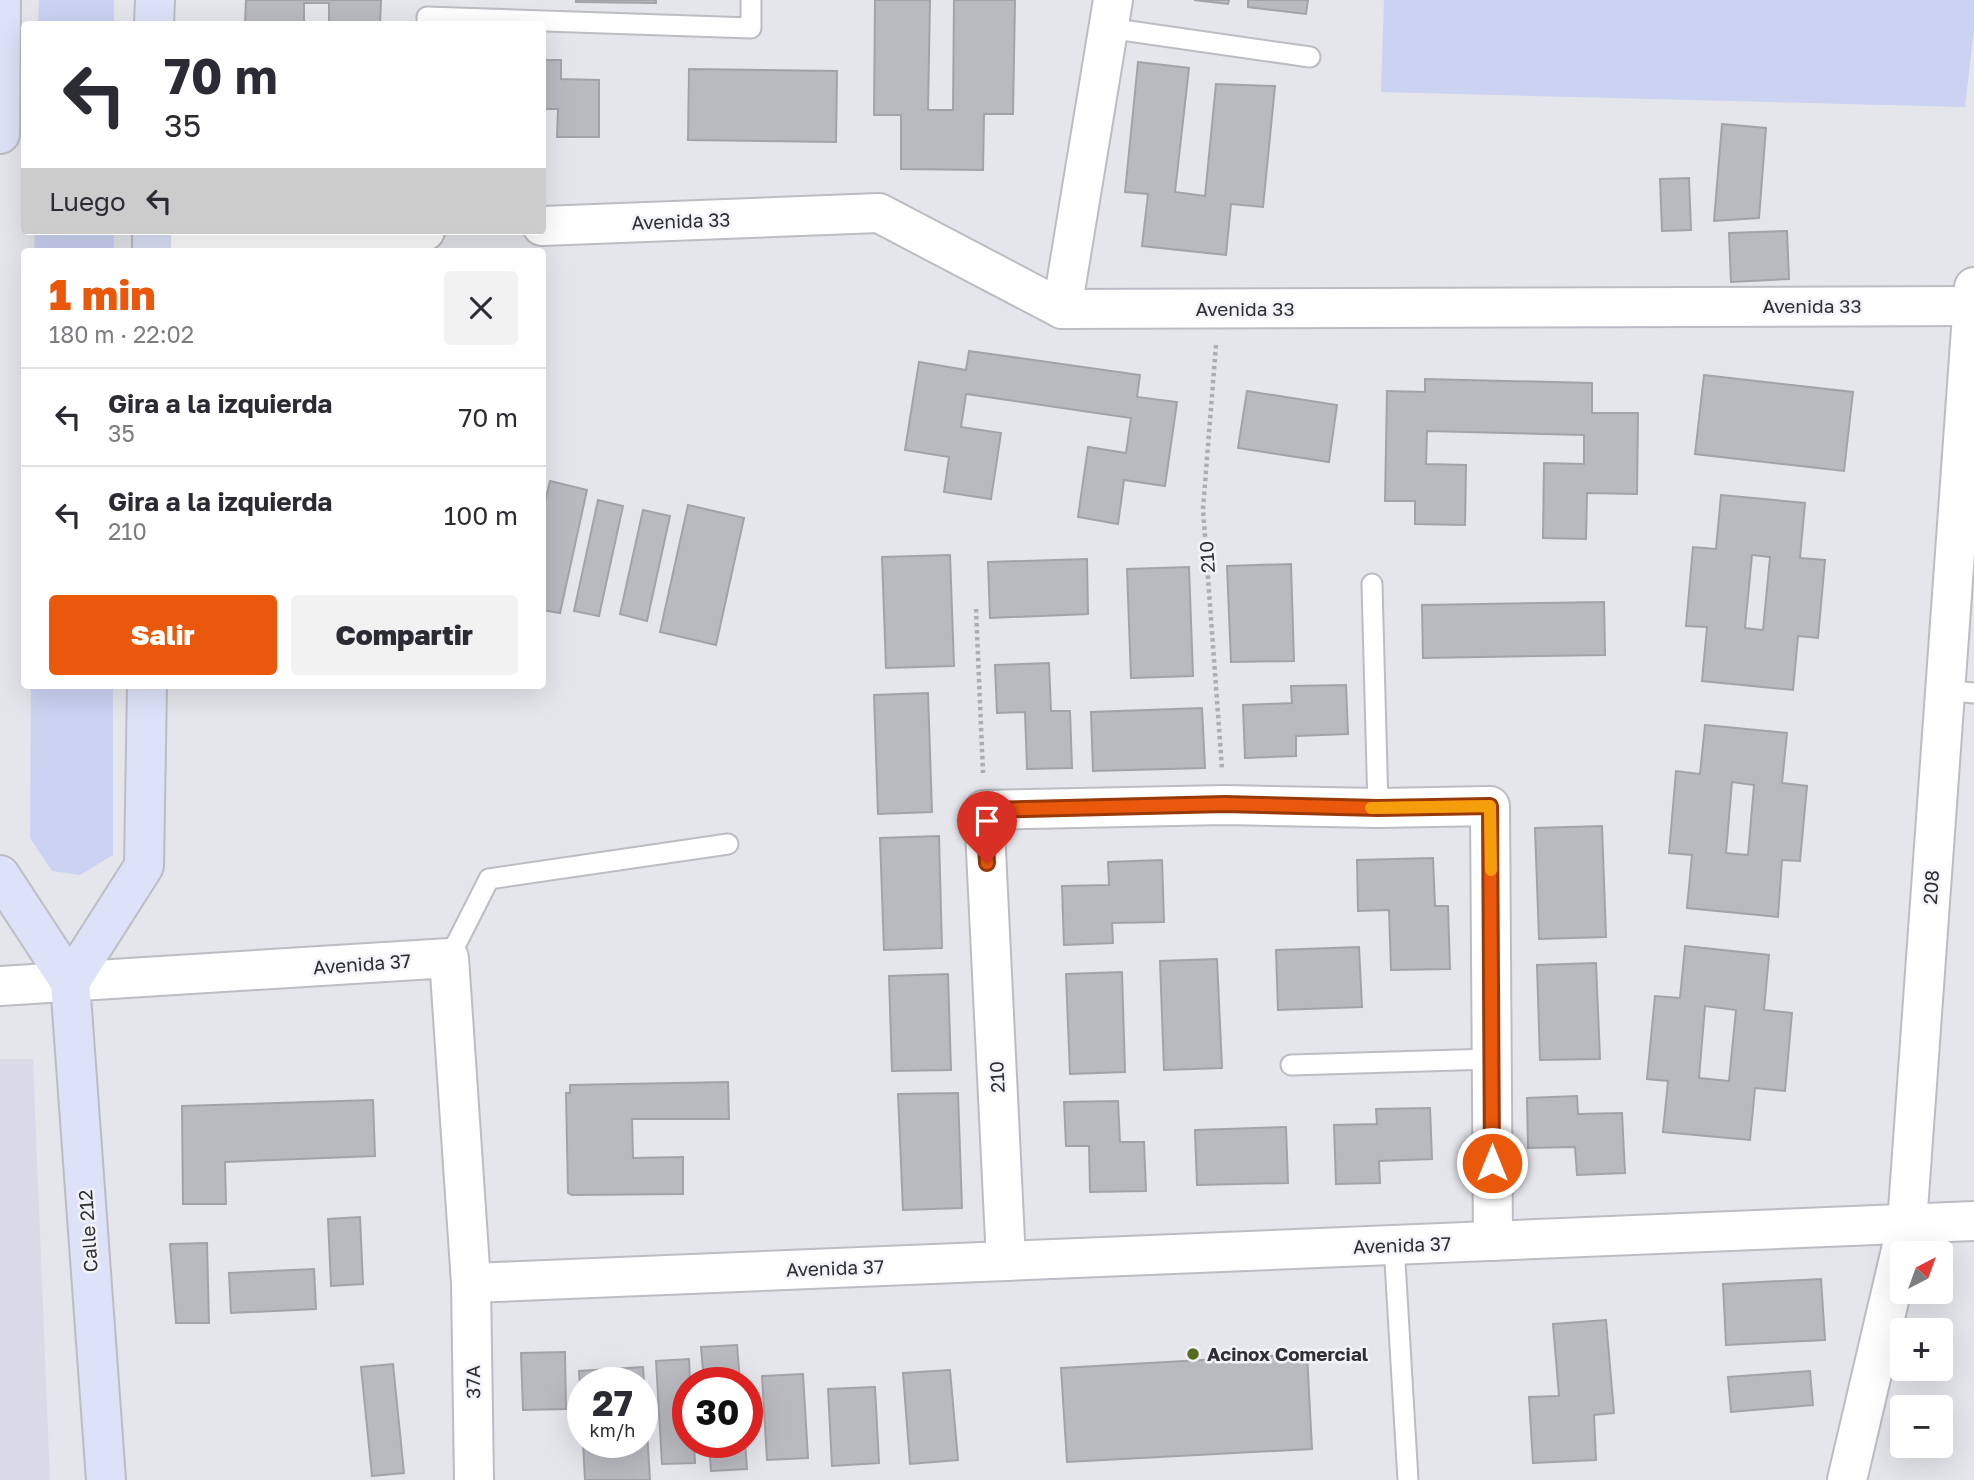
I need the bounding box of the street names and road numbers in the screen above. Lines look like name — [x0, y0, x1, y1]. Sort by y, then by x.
street label: Avenida 33 — [631, 207, 731, 234]
street label: Avenida 33 — [1762, 294, 1862, 317]
street label: Avenida 33 — [1195, 297, 1295, 320]
street label: 210 — [1194, 540, 1219, 574]
street label: 208 — [1918, 869, 1943, 905]
street label: Avenida 37 — [312, 949, 412, 978]
street label: 210 — [984, 1060, 1009, 1094]
street label: Calle 212 — [73, 1189, 102, 1273]
street label: Avenida 37 — [1353, 1231, 1451, 1258]
street label: Avenida 37 — [786, 1254, 884, 1281]
street label: 37A — [461, 1365, 484, 1399]

